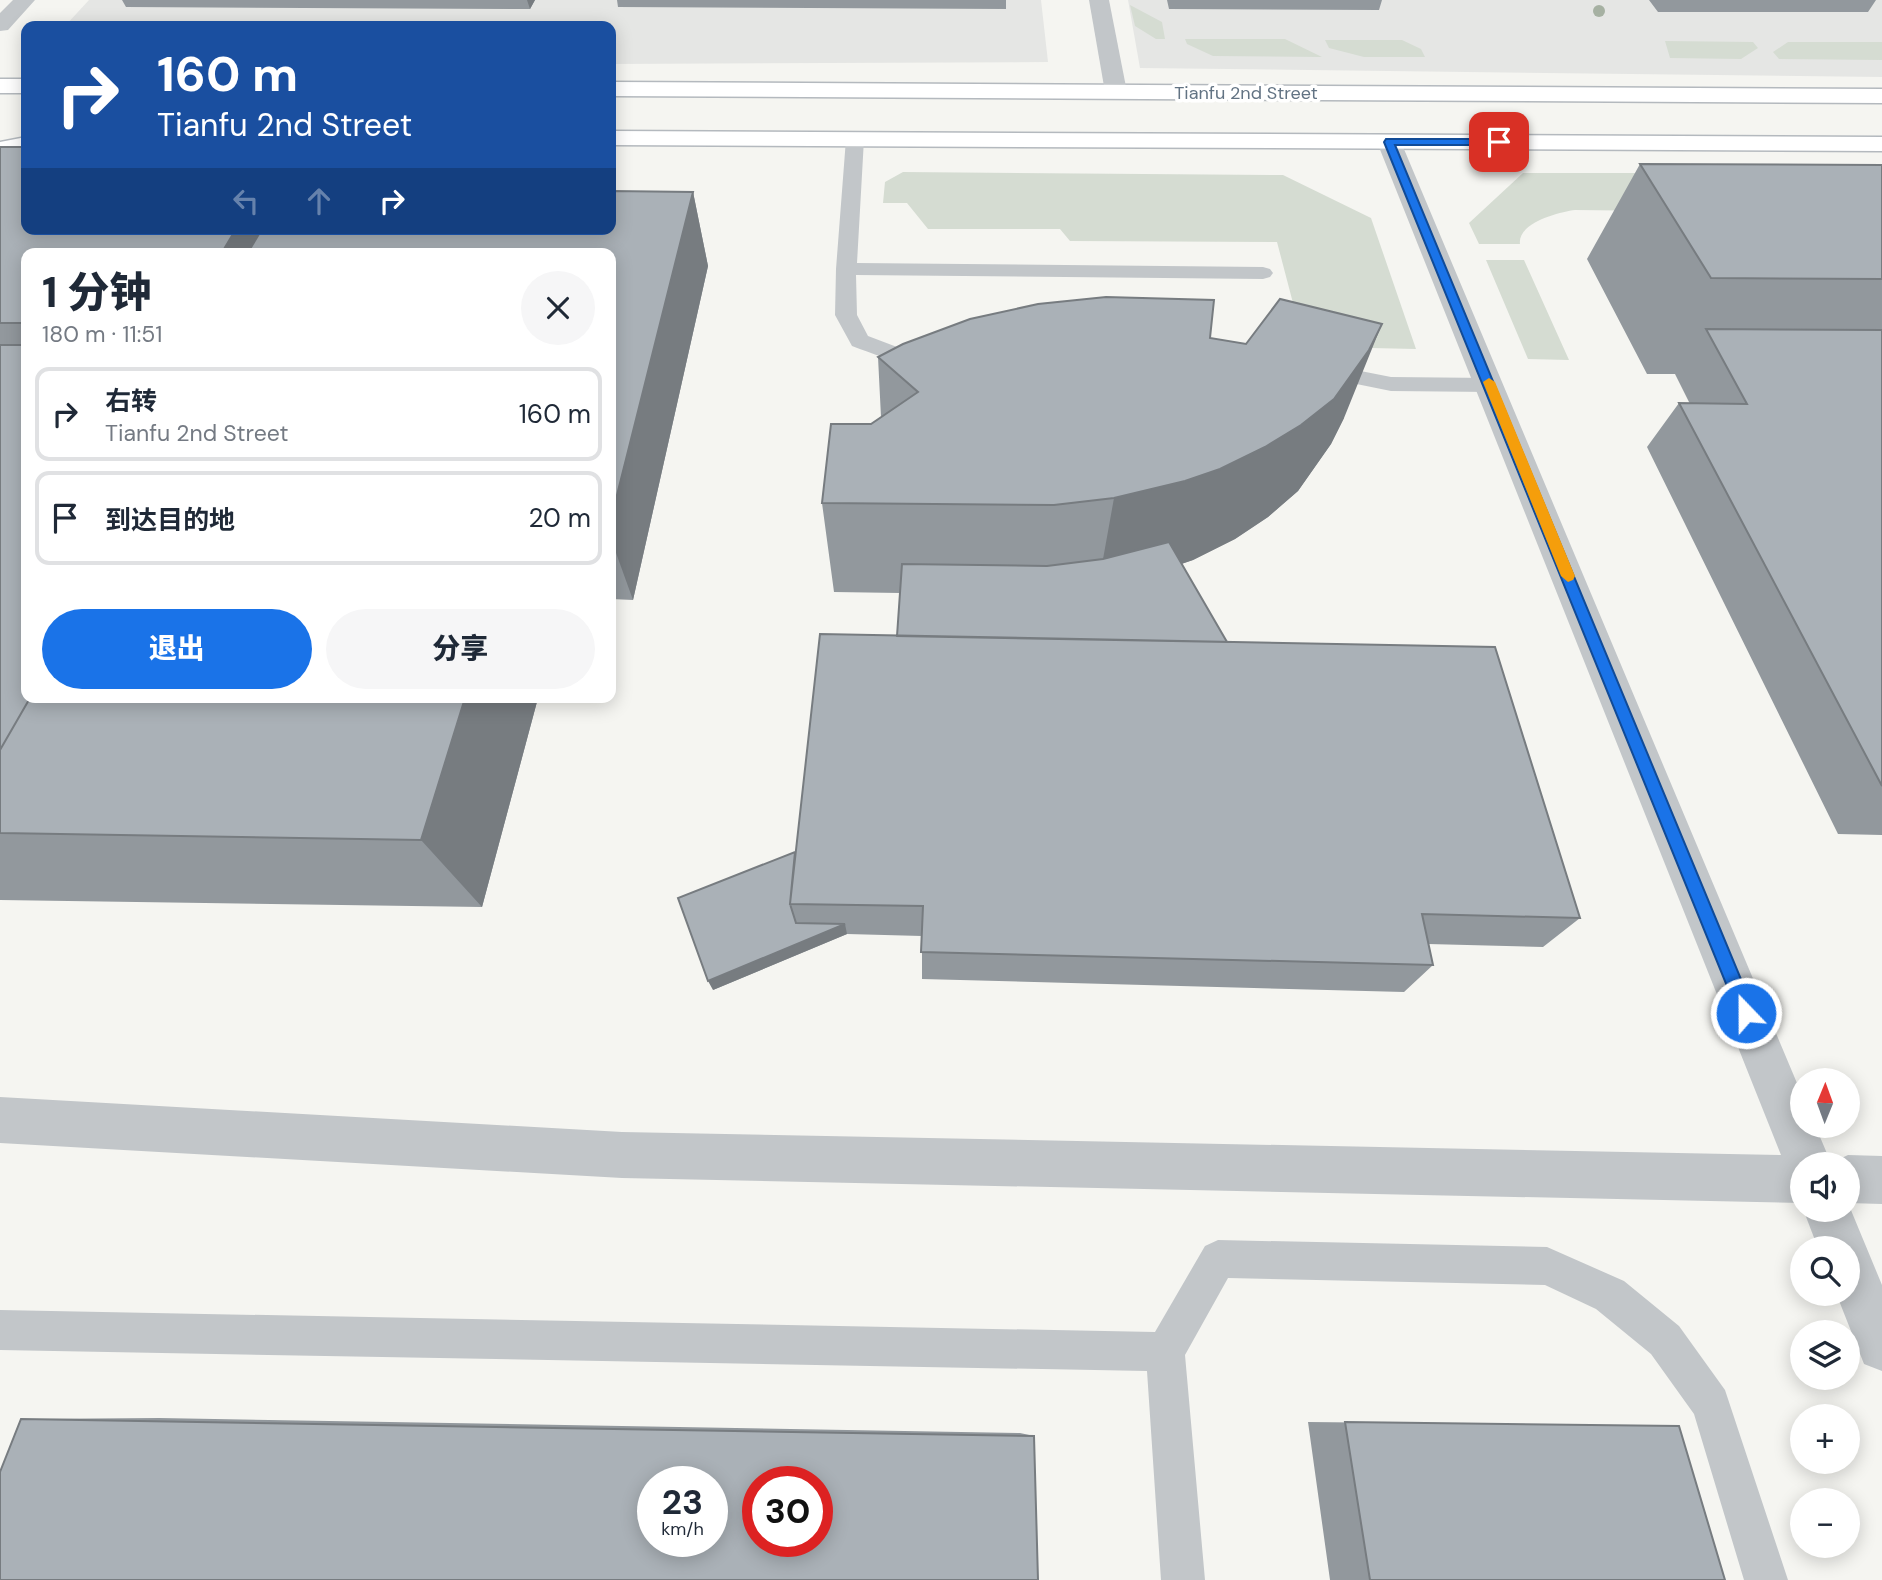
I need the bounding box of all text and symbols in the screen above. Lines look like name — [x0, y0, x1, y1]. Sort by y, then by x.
text: 160 m — [157, 42, 298, 106]
icon: right — [42, 49, 133, 140]
street label: Tianfu 2nd Street — [1174, 81, 1318, 105]
text: Tianfu 2nd Street — [157, 104, 412, 146]
pin — [1469, 112, 1529, 172]
icon: arrive — [1480, 123, 1518, 161]
icon: left — [227, 182, 265, 220]
icon: ahead — [300, 182, 338, 220]
icon: right — [373, 182, 411, 220]
text: 1 分钟 — [42, 265, 151, 320]
button: close — [521, 271, 595, 345]
text: 180 m · 11:51 — [42, 319, 163, 349]
text: 右转 — [105, 384, 157, 418]
icon: right — [46, 395, 84, 433]
text: 160 m — [519, 397, 591, 431]
text: Tianfu 2nd Street — [105, 418, 288, 448]
icon: arrive — [46, 499, 84, 537]
text: 20 m — [528, 501, 591, 535]
text: 到达目的地 — [105, 503, 235, 537]
button: 退出 — [42, 609, 312, 689]
button: 分享 — [326, 609, 595, 689]
position arrow — [1709, 976, 1783, 1050]
north arrow — [1790, 1068, 1860, 1138]
map controls — [1790, 1068, 1860, 1558]
button: sound — [1790, 1152, 1860, 1222]
button: search — [1790, 1236, 1860, 1306]
button: layers — [1790, 1320, 1860, 1390]
button: + — [1790, 1404, 1860, 1474]
speed limit sign: 30 — [742, 1466, 833, 1557]
text: 23 — [662, 1479, 703, 1525]
button: − — [1790, 1488, 1860, 1558]
text: km/h — [661, 1517, 704, 1541]

